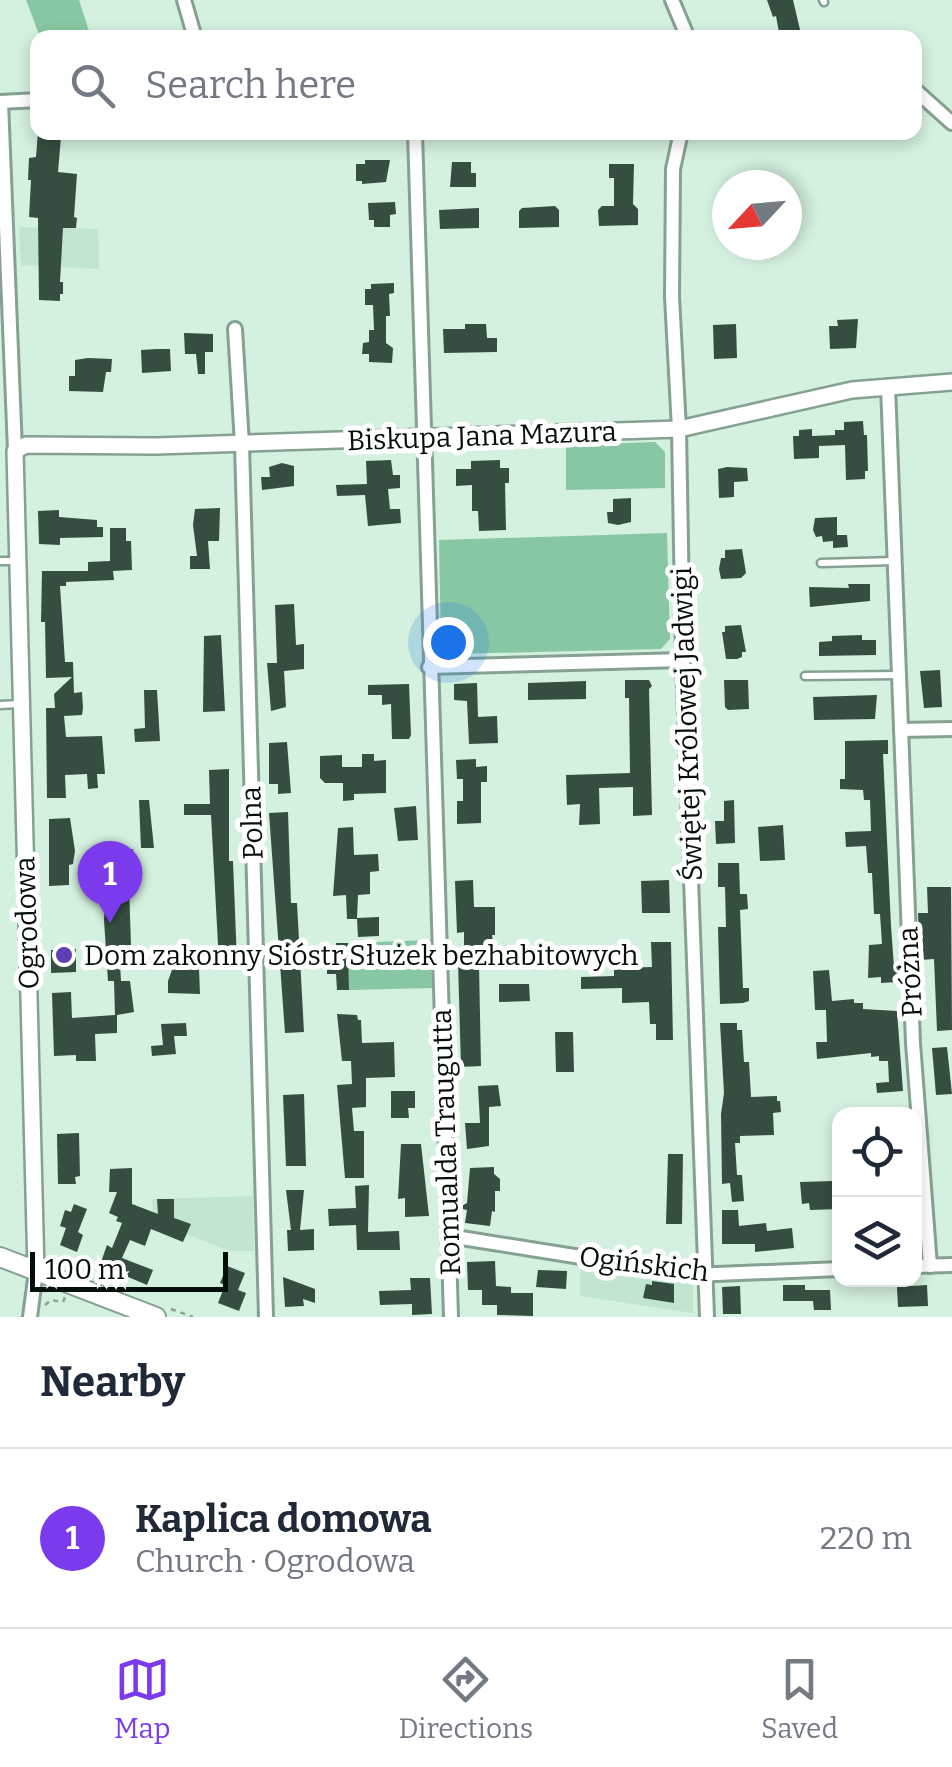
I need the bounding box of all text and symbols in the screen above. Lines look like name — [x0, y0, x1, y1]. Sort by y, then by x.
search box — [30, 30, 922, 140]
icon: search — [65, 58, 120, 113]
text: Search here — [145, 62, 356, 108]
north arrow — [712, 170, 802, 260]
street label: Biskupa Jana Mazura — [347, 415, 617, 457]
street label: Świętej Królowej Jadwigi — [665, 566, 709, 882]
your location — [423, 617, 474, 668]
street label: Polna — [234, 786, 270, 860]
pin: 1 — [78, 840, 142, 923]
street label: Ogrodowa — [8, 856, 46, 990]
street label: Próżna — [891, 926, 929, 1018]
place label: Dom zakonny Sióstr Służek bezhabitowych — [84, 939, 638, 972]
marker: Dom zakonny Sióstr Służek bezhabitowych — [53, 944, 75, 966]
street label: Romualda Traugutta — [425, 1008, 467, 1276]
map controls — [832, 1107, 922, 1287]
button: locate — [832, 1107, 922, 1197]
button: layers — [832, 1197, 922, 1287]
street label: Ogińskich — [577, 1240, 711, 1288]
scale bar — [30, 1247, 228, 1292]
text: 100 m — [45, 1253, 125, 1286]
text: Nearby — [40, 1357, 185, 1407]
text: Kaplica domowa — [135, 1496, 431, 1542]
text: 1 — [66, 1519, 79, 1557]
text: 220 m — [820, 1519, 912, 1557]
text: Church · Ogrodowa — [135, 1542, 415, 1580]
tab: Map — [114, 1652, 170, 1745]
tab: Directions — [398, 1652, 533, 1745]
tab: Saved — [761, 1652, 838, 1745]

